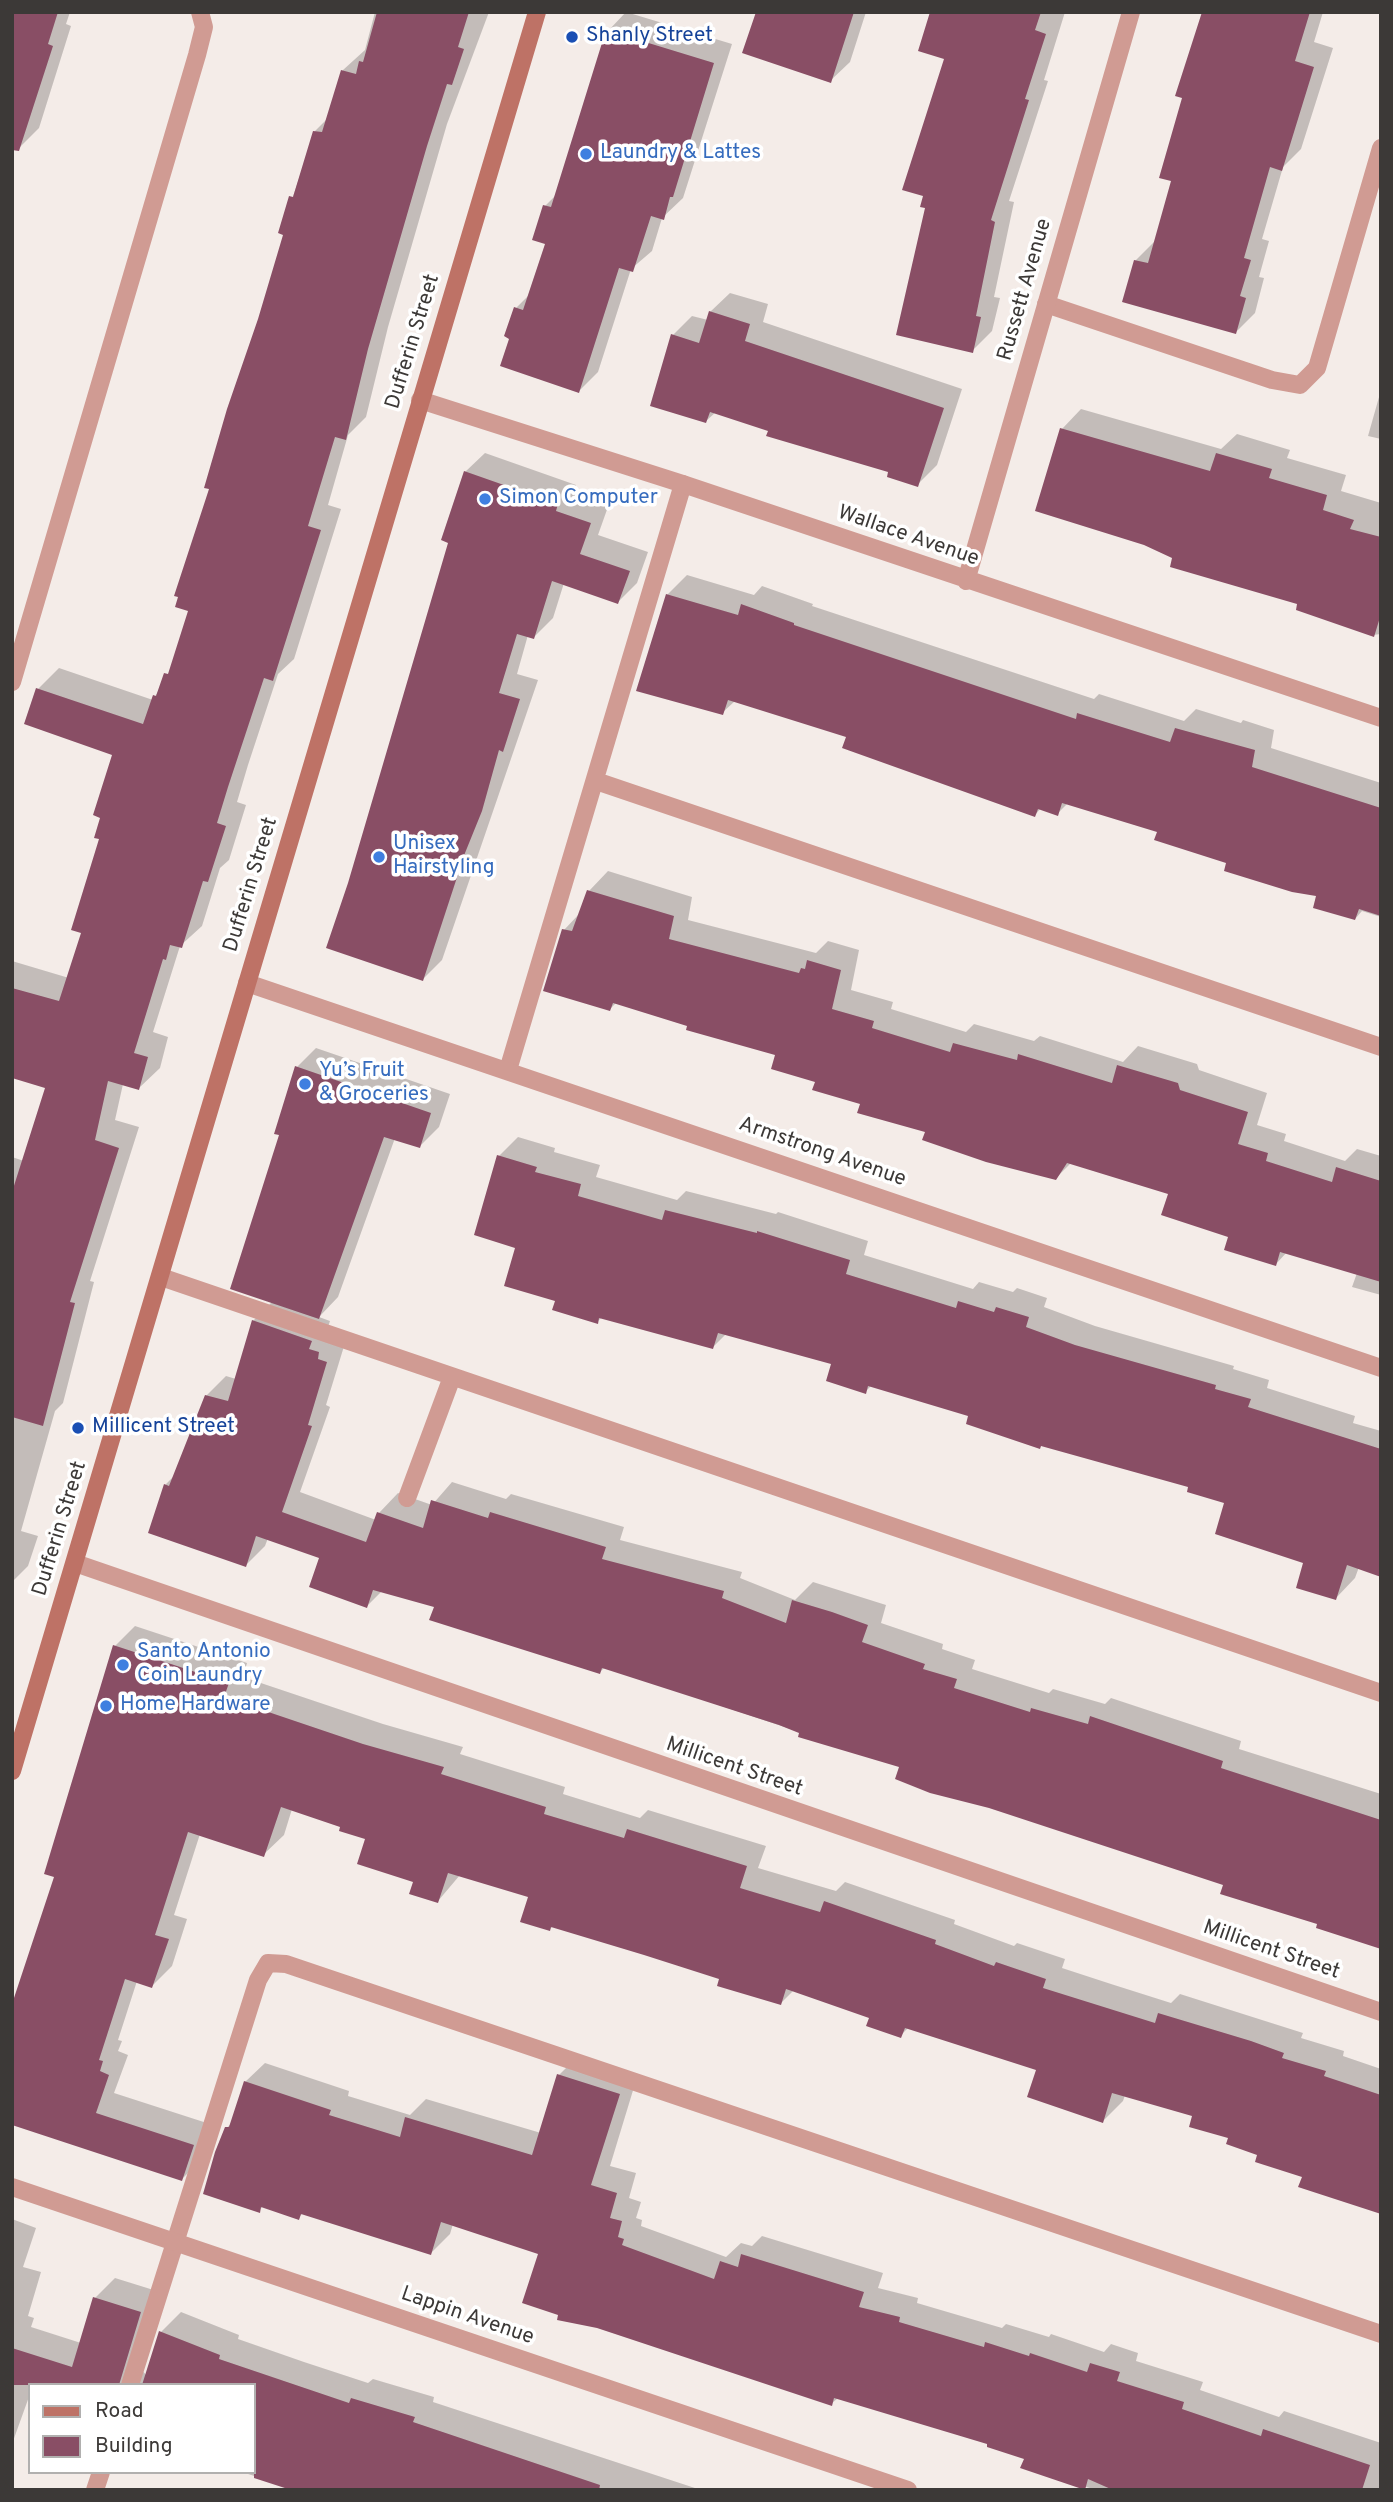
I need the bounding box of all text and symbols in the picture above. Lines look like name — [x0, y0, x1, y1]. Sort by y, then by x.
place label: Shanly Street — [586, 24, 713, 50]
marker: Shanly Street — [564, 29, 580, 45]
place label: Laundry & Lattes — [600, 141, 761, 167]
marker: Laundry & Lattes — [578, 146, 594, 162]
street label: Russett Avenue — [994, 216, 1058, 364]
street label: Dufferin Street — [382, 271, 446, 413]
place label: Simon Computer — [499, 486, 658, 512]
marker: Simon Computer — [477, 491, 493, 507]
street label: Wallace Avenue — [834, 501, 982, 573]
street label: Dufferin Street — [220, 814, 284, 956]
place label: Unisex Hairstyling — [393, 832, 495, 882]
marker: Unisex Hairstyling — [371, 849, 387, 865]
place label: Yu’s Fruit & Groceries — [319, 1059, 429, 1109]
marker: Yu’s Fruit & Groceries — [297, 1076, 313, 1092]
street label: Armstrong Avenue — [735, 1113, 909, 1193]
place label: Millicent Street — [92, 1415, 235, 1441]
marker: Millicent Street — [70, 1420, 86, 1436]
street label: Dufferin Street — [29, 1458, 93, 1600]
place label: Santo Antonio Coin Laundry — [137, 1640, 271, 1690]
marker: Santo Antonio Coin Laundry — [115, 1657, 131, 1673]
place label: Home Hardware — [120, 1693, 271, 1719]
marker: Home Hardware — [98, 1698, 114, 1714]
street label: Millicent Street — [662, 1733, 806, 1803]
street label: Millicent Street — [1199, 1916, 1343, 1986]
street label: Lappin Avenue — [397, 2282, 537, 2352]
legend — [28, 2383, 256, 2474]
text: Road — [95, 2398, 144, 2425]
text: Building — [95, 2433, 173, 2460]

